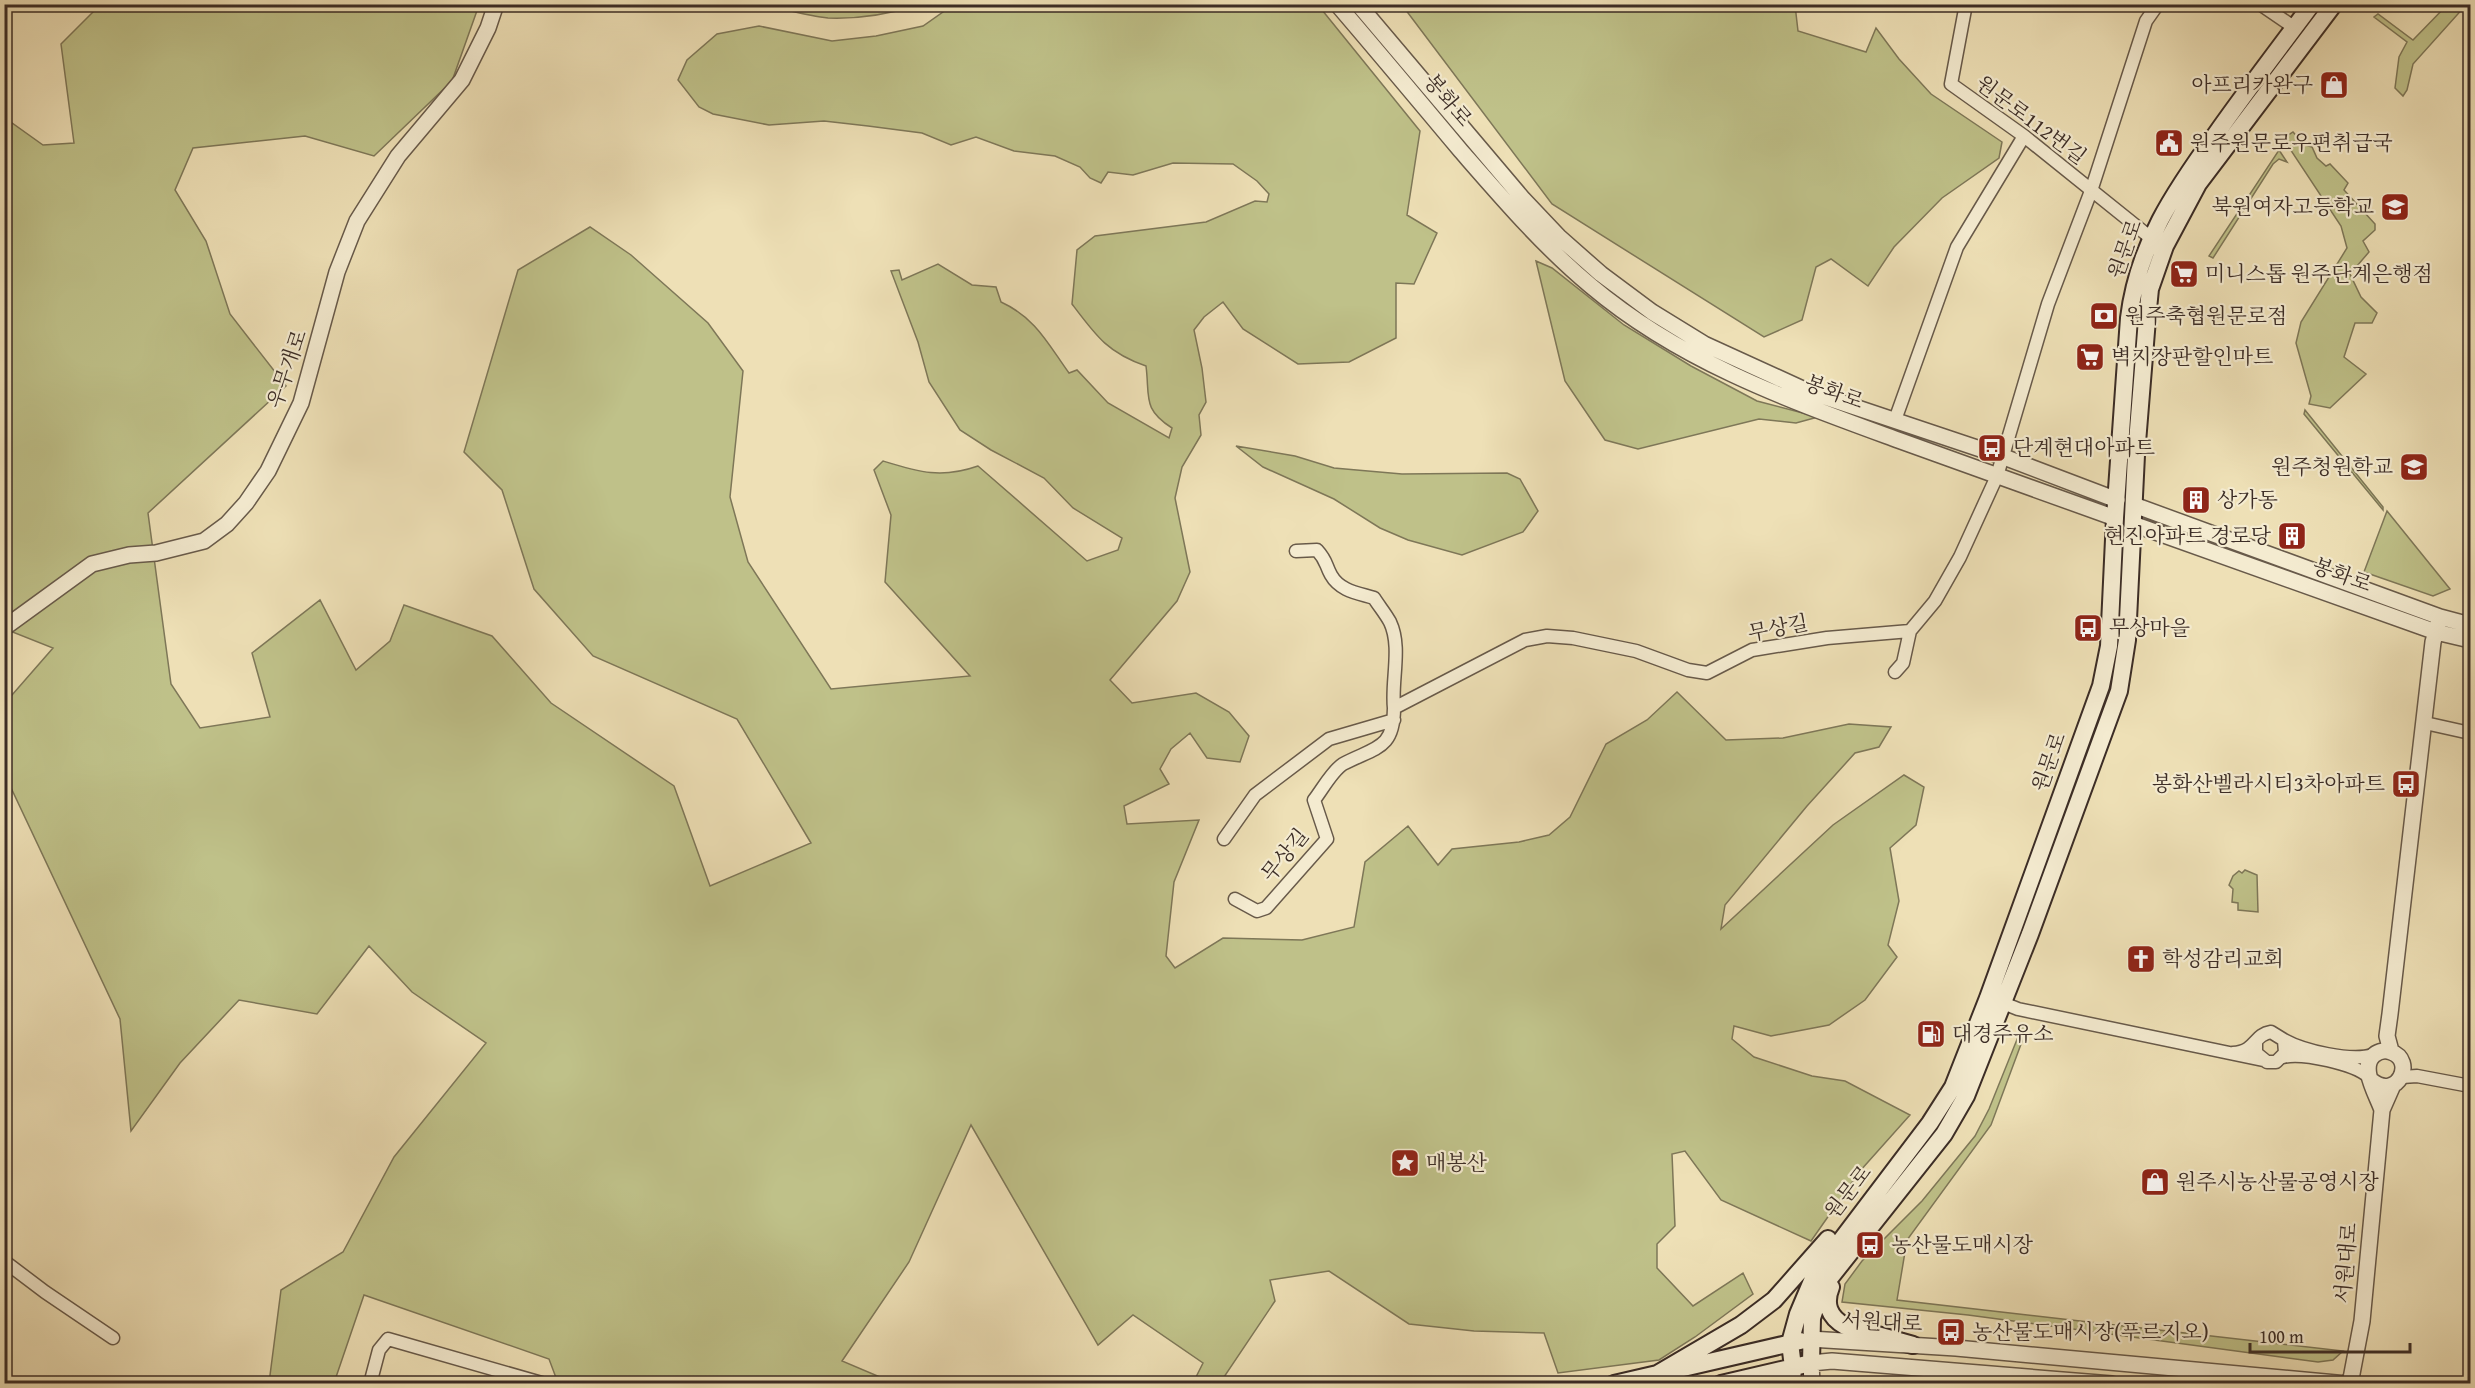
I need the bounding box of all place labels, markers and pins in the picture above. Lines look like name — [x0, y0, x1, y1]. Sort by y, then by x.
place label: 아프리카완구 — [2191, 69, 2313, 100]
shop icon: 아프리카완구 — [2318, 69, 2350, 101]
public building icon: 원주원문로우편취급국 — [2153, 127, 2185, 159]
place label: 원주원문로우편취급국 — [2190, 127, 2393, 158]
place label: 북원여자고등학교 — [2212, 191, 2374, 222]
school or university icon: 북원여자고등학교 — [2379, 191, 2411, 223]
supermarket icon: 미니스톱 원주단계은행점 — [2168, 258, 2200, 290]
place label: 미니스톱 원주단계은행점 — [2205, 258, 2433, 289]
bank icon: 원주축협원문로점 — [2088, 300, 2120, 332]
place label: 원주축협원문로점 — [2125, 300, 2287, 331]
supermarket icon: 벽지장판할인마트 — [2074, 341, 2106, 373]
place label: 벽지장판할인마트 — [2111, 341, 2273, 372]
bus stop icon: 단계현대아파트 — [1976, 432, 2008, 464]
place label: 단계현대아파트 — [2013, 432, 2155, 463]
place label: 원주청원학교 — [2271, 451, 2393, 482]
school or university icon: 원주청원학교 — [2398, 451, 2430, 483]
building icon: 상가동 — [2180, 484, 2212, 516]
place label: 상가동 — [2217, 484, 2278, 515]
place label: 현진아파트 경로당 — [2104, 520, 2272, 551]
building icon: 현진아파트 경로당 — [2276, 520, 2308, 552]
bus stop icon: 무상마을 — [2072, 612, 2104, 644]
place label: 무상마을 — [2109, 612, 2190, 643]
place label: 봉화산벨라시티3차아파트 — [2152, 768, 2385, 799]
bus stop icon: 봉화산벨라시티3차아파트 — [2390, 768, 2422, 800]
church icon: 학성감리교회 — [2125, 943, 2157, 975]
place label: 학성감리교회 — [2162, 943, 2284, 974]
fuel station icon: 대경주유소 — [1915, 1018, 1947, 1050]
place label: 대경주유소 — [1952, 1018, 2053, 1049]
place icon: 매봉산 — [1389, 1147, 1421, 1179]
place label: 매봉산 — [1426, 1147, 1488, 1178]
shop icon: 원주시농산물공영시장 — [2139, 1166, 2171, 1198]
place label: 원주시농산물공영시장 — [2176, 1166, 2380, 1197]
bus stop icon: 농산물도매시장 — [1854, 1229, 1886, 1261]
place label: 농산물도매시장 — [1891, 1229, 2034, 1260]
bus stop icon: 농산물도매시장(푸르지오) — [1935, 1316, 1967, 1348]
place label: 농산물도매시장(푸르지오) — [1972, 1316, 2209, 1347]

